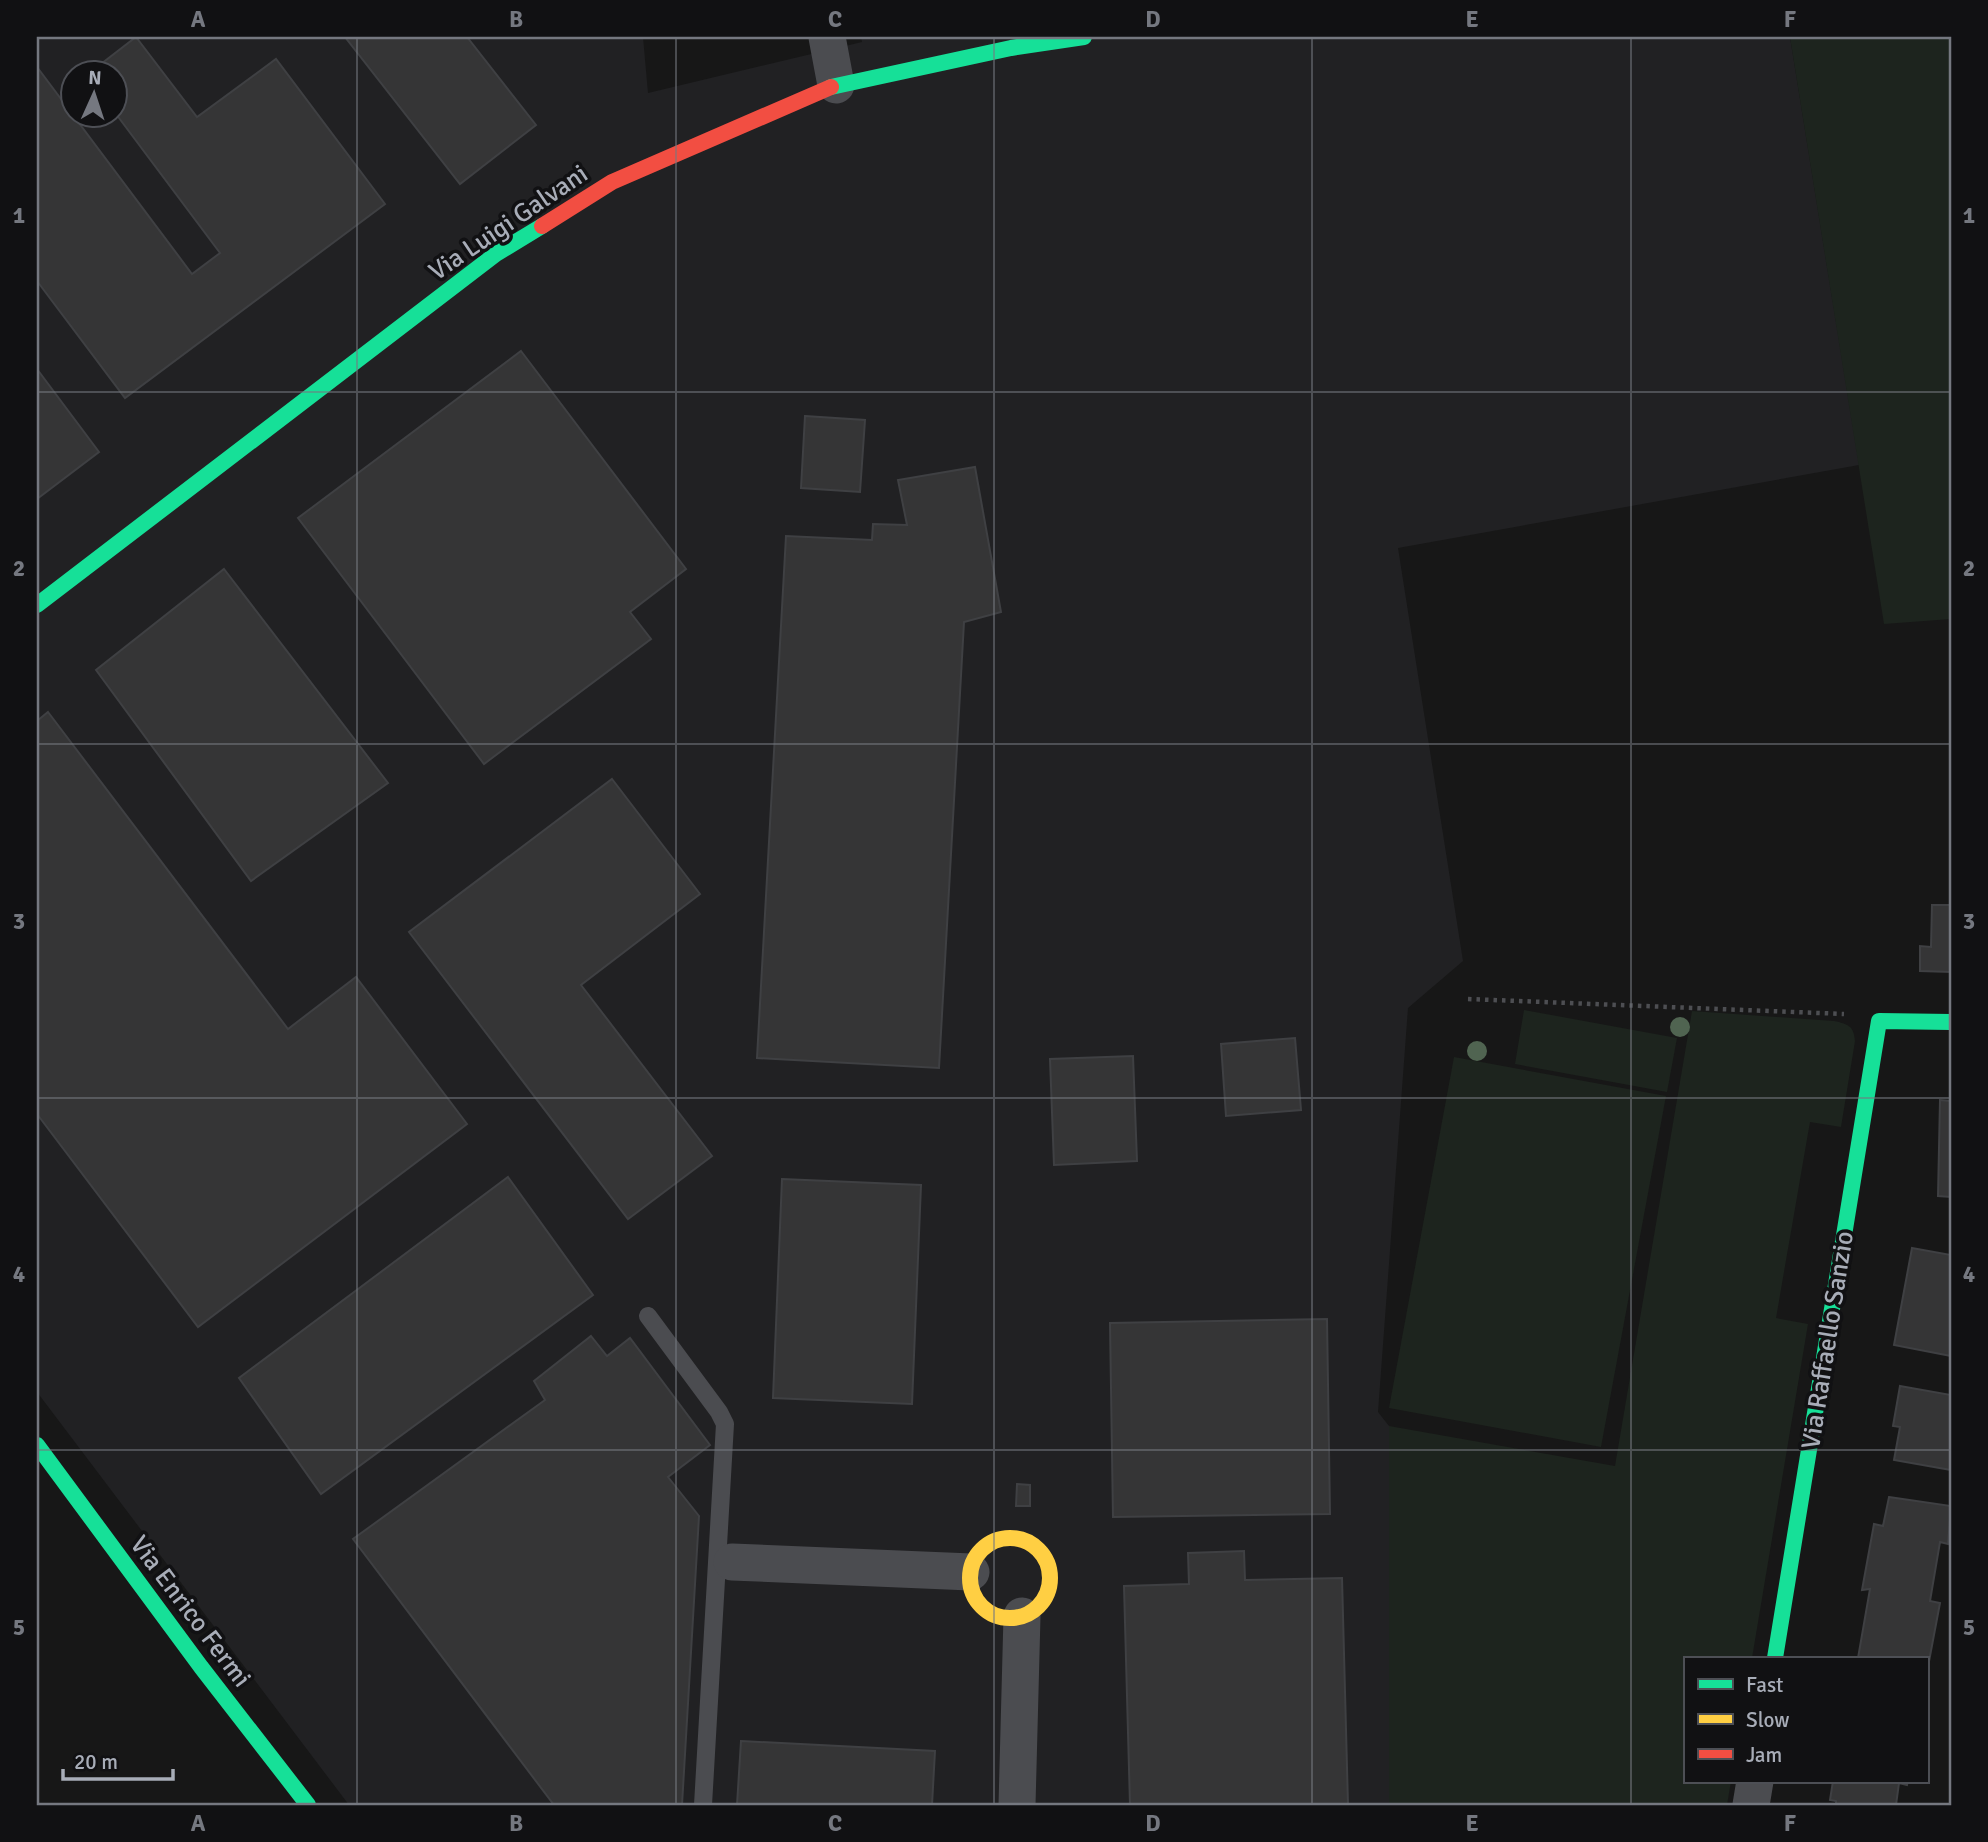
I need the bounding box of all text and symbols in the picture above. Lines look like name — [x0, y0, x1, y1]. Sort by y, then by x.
text: A — [191, 5, 206, 34]
text: B — [509, 5, 523, 34]
text: C — [828, 5, 842, 34]
text: D — [1145, 5, 1161, 34]
text: E — [1465, 5, 1479, 34]
text: F — [1784, 5, 1796, 34]
north arrow — [60, 60, 130, 130]
text: N — [88, 66, 102, 90]
street label: Via Luigi Galvani — [423, 158, 594, 288]
text: 1 — [13, 201, 25, 230]
text: 1 — [1963, 201, 1975, 230]
text: 2 — [13, 554, 25, 583]
text: 2 — [1963, 554, 1975, 583]
text: 3 — [13, 907, 25, 936]
text: 3 — [1963, 907, 1975, 936]
street label: Via Raffaello Sanzio — [1795, 1229, 1861, 1451]
text: 4 — [13, 1260, 25, 1289]
text: 4 — [1963, 1260, 1975, 1289]
street label: Via Enrico Fermi — [123, 1530, 258, 1694]
text: 5 — [13, 1613, 25, 1642]
text: 5 — [1963, 1613, 1975, 1642]
legend — [1684, 1657, 1928, 1783]
text: Fast — [1746, 1672, 1783, 1698]
text: Slow — [1746, 1707, 1790, 1733]
scale bar — [63, 1737, 173, 1781]
text: Jam — [1746, 1742, 1782, 1768]
text: 20 m — [74, 1749, 118, 1775]
text: A — [191, 1809, 206, 1838]
text: B — [509, 1809, 523, 1838]
text: C — [828, 1809, 842, 1838]
text: D — [1145, 1809, 1161, 1838]
text: E — [1465, 1809, 1479, 1838]
text: F — [1784, 1809, 1796, 1838]

